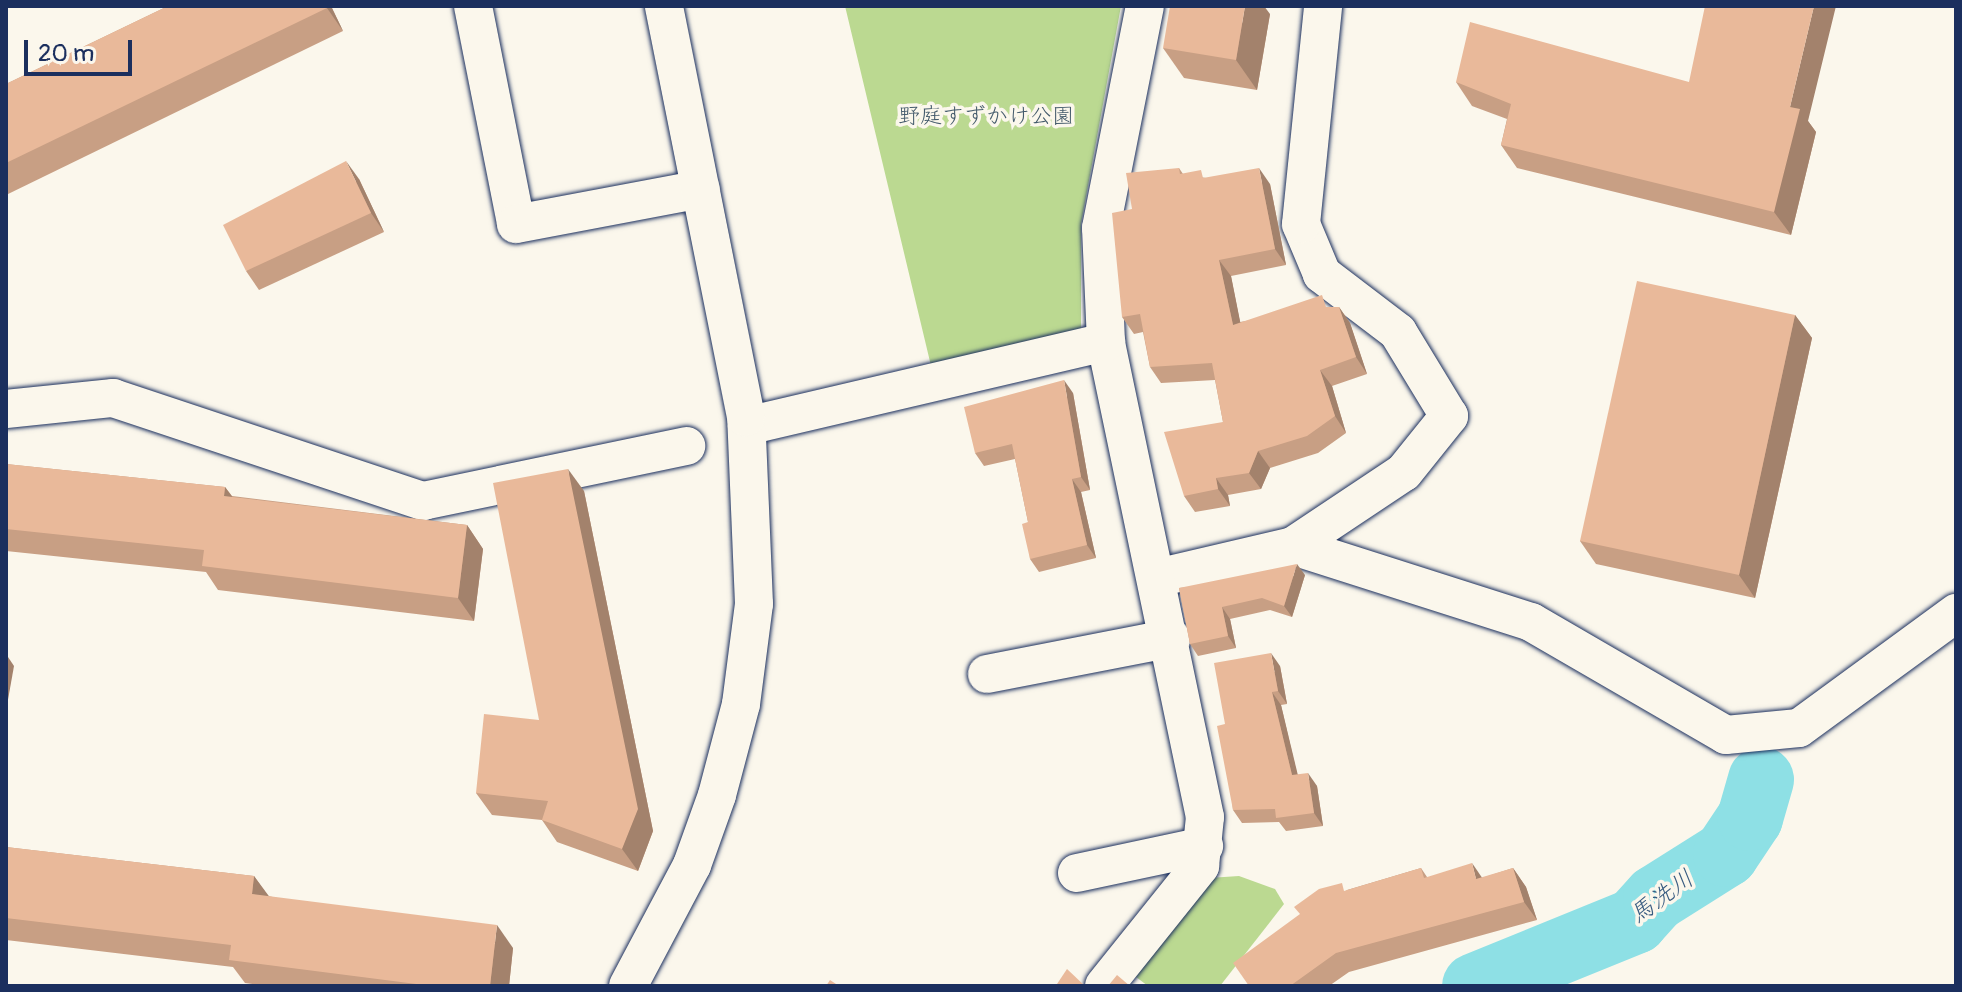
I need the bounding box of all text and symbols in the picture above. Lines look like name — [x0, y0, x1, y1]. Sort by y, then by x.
scale bar — [28, 24, 136, 74]
text: 20 m — [38, 39, 94, 68]
park label: 野庭すずかけ公園 — [898, 104, 1074, 130]
water label: 馬洗川 — [1624, 864, 1700, 930]

